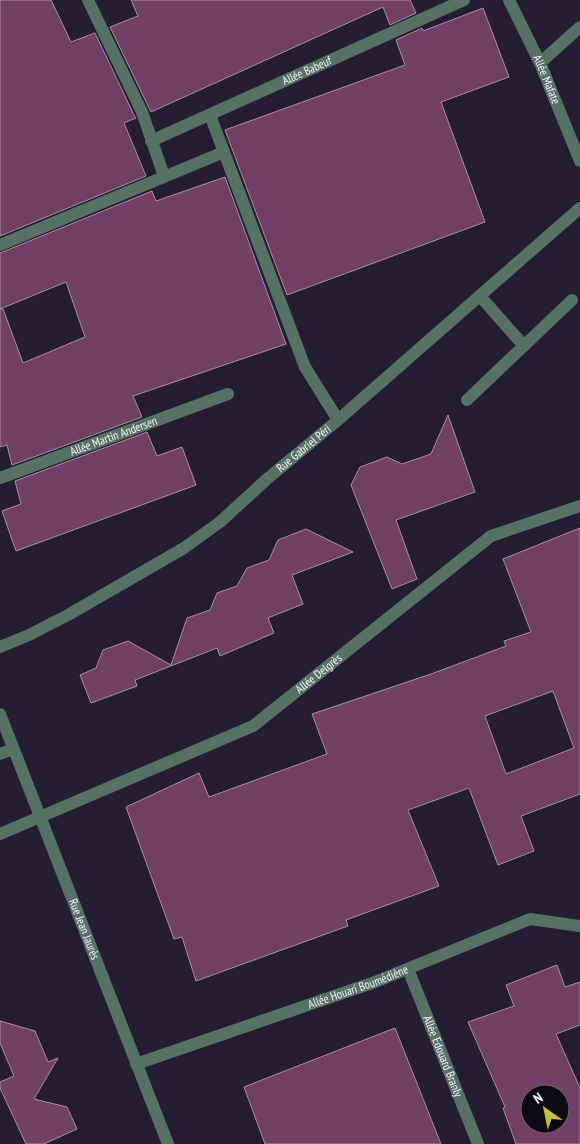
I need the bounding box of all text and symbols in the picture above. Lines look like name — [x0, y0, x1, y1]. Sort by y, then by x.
street label: Allée Babeuf — [280, 52, 335, 88]
street label: Allée Mafate — [530, 52, 564, 106]
street label: Allée Martin Andersen — [68, 413, 159, 459]
street label: Rue Gabriel Péri — [273, 421, 334, 475]
street label: Allée Delgrès — [292, 650, 345, 696]
street label: Rue Jean Jaurès — [66, 896, 103, 962]
street label: Allée Houari Boumédiène — [306, 961, 410, 1012]
street label: Allée Edouard Branly — [420, 1013, 467, 1100]
north arrow — [520, 1084, 570, 1134]
text: N — [530, 1088, 546, 1108]

